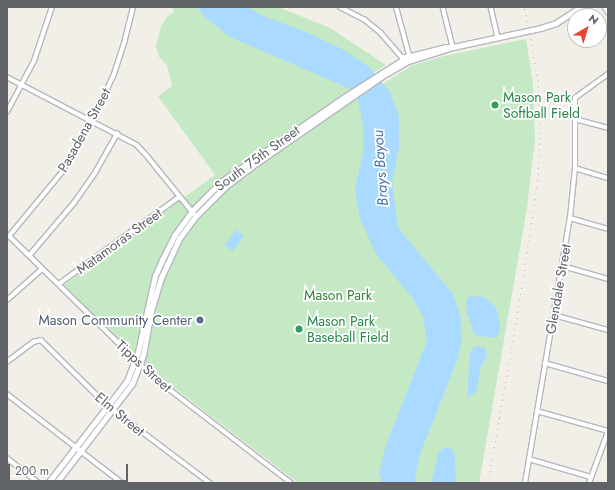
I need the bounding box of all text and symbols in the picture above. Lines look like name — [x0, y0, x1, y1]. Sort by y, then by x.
north arrow — [567, 8, 607, 48]
text: N — [585, 10, 602, 28]
street label: Pasadena Street — [54, 85, 114, 175]
place label: Mason Park Softball Field — [503, 89, 580, 122]
marker: Mason Park Softball Field — [490, 100, 500, 110]
street label: South 75th Street — [211, 121, 303, 195]
water label: Brays Bayou — [369, 129, 393, 207]
street label: Matamoras Street — [73, 204, 165, 278]
street label: Glendale Street — [542, 243, 574, 335]
park label: Mason Park — [304, 287, 372, 303]
place label: Mason Community Center — [38, 312, 192, 328]
place label: Mason Park Baseball Field — [307, 313, 389, 346]
marker: Mason Community Center — [195, 315, 205, 325]
marker: Mason Park Baseball Field — [294, 324, 304, 334]
street label: Tipps Street — [113, 337, 175, 395]
street label: Elm Street — [92, 388, 148, 440]
scale bar — [10, 456, 130, 482]
text: 200 m — [15, 462, 49, 480]

